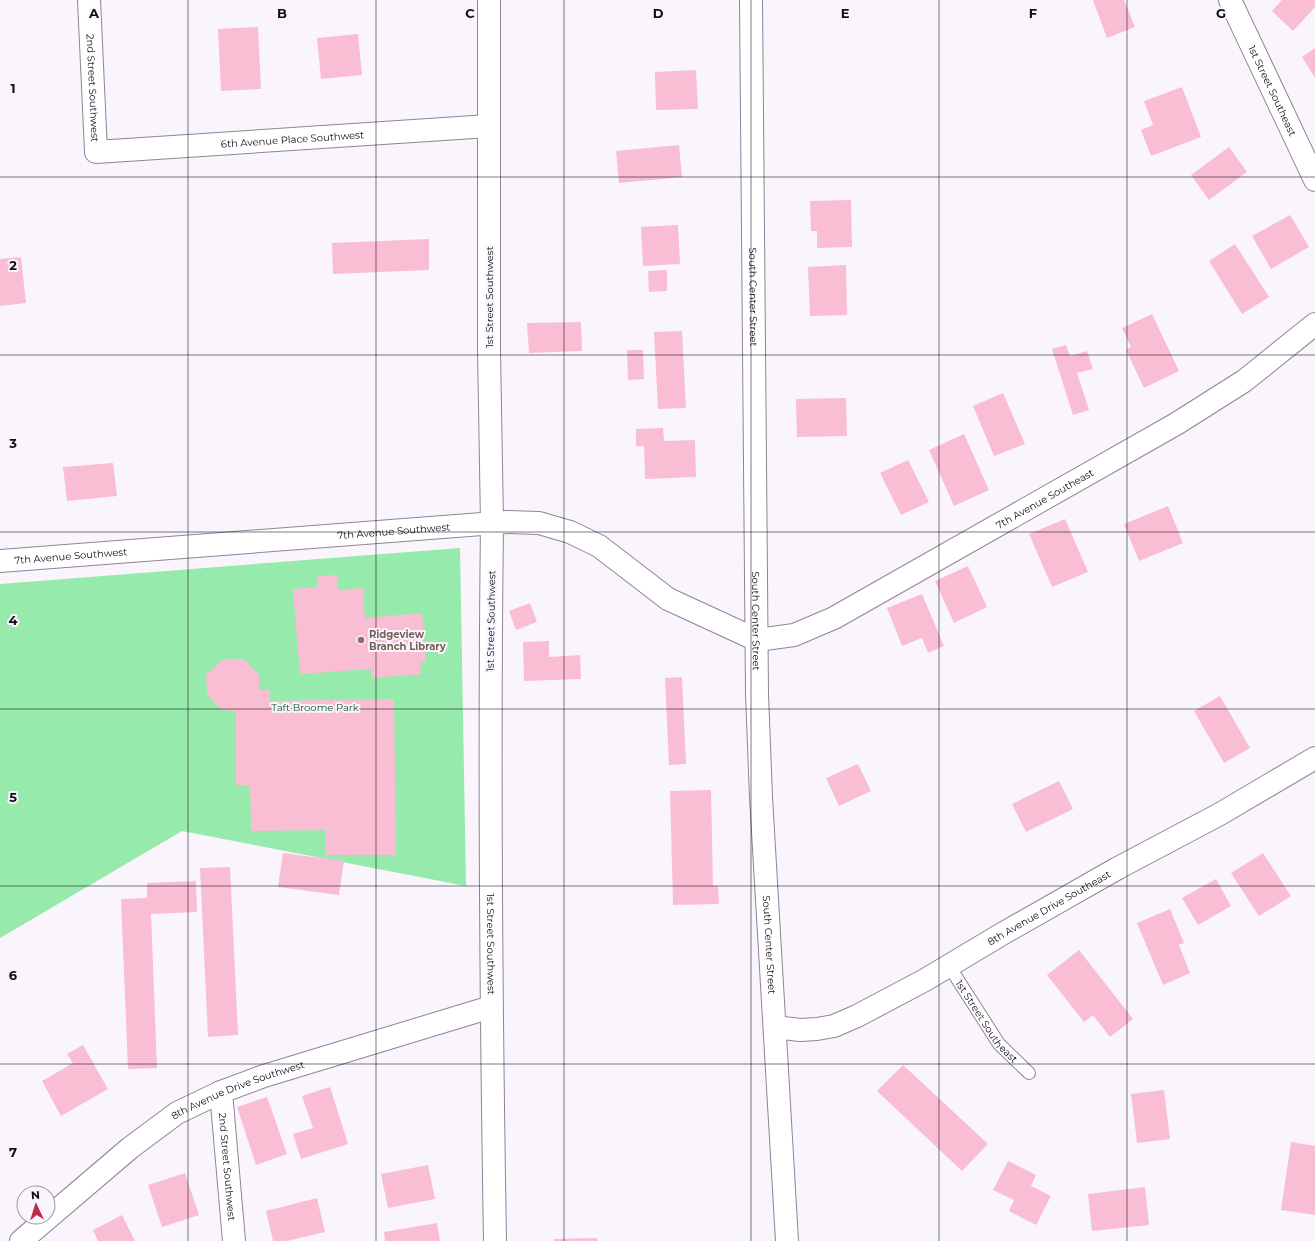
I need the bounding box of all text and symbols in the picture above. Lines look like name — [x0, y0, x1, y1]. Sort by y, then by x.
text: A — [88, 5, 100, 21]
text: B — [277, 5, 287, 21]
text: C — [465, 5, 475, 21]
text: D — [653, 5, 664, 21]
text: E — [841, 5, 850, 21]
text: F — [1029, 5, 1037, 21]
text: G — [1216, 5, 1226, 21]
street label: 2nd Street Southwest — [84, 34, 102, 142]
street label: 1st Street Southeast — [1246, 43, 1300, 138]
text: 1 — [10, 80, 16, 96]
street label: 6th Avenue Place Southwest — [220, 128, 364, 150]
street label: 1st Street Southwest — [483, 246, 496, 348]
street label: South Center Street — [747, 247, 760, 347]
text: 2 — [9, 257, 17, 273]
text: 3 — [8, 435, 17, 451]
street label: 7th Avenue Southeast — [993, 466, 1096, 531]
street label: 7th Avenue Southwest — [337, 520, 451, 542]
street label: 7th Avenue Southwest — [14, 545, 128, 566]
street label: 1st Street Southwest — [484, 570, 498, 672]
street label: South Center Street — [749, 571, 763, 671]
text: 4 — [9, 612, 18, 628]
place label: Ridgeview Branch Library — [369, 628, 447, 653]
marker: Ridgeview Branch Library — [356, 635, 366, 645]
park label: Taft Broome Park — [271, 701, 359, 714]
text: 5 — [9, 789, 17, 805]
street label: 8th Avenue Drive Southeast — [985, 867, 1113, 948]
street label: 1st Street Southwest — [484, 893, 498, 995]
street label: South Center Street — [760, 895, 779, 995]
text: 6 — [9, 967, 18, 983]
street label: 1st Street Southeast — [953, 977, 1021, 1065]
street label: 8th Avenue Drive Southwest — [168, 1058, 306, 1122]
street label: 2nd Street Southwest — [216, 1112, 239, 1221]
text: 7 — [9, 1144, 17, 1160]
north arrow — [16, 1185, 56, 1225]
text: N — [30, 1188, 40, 1202]

